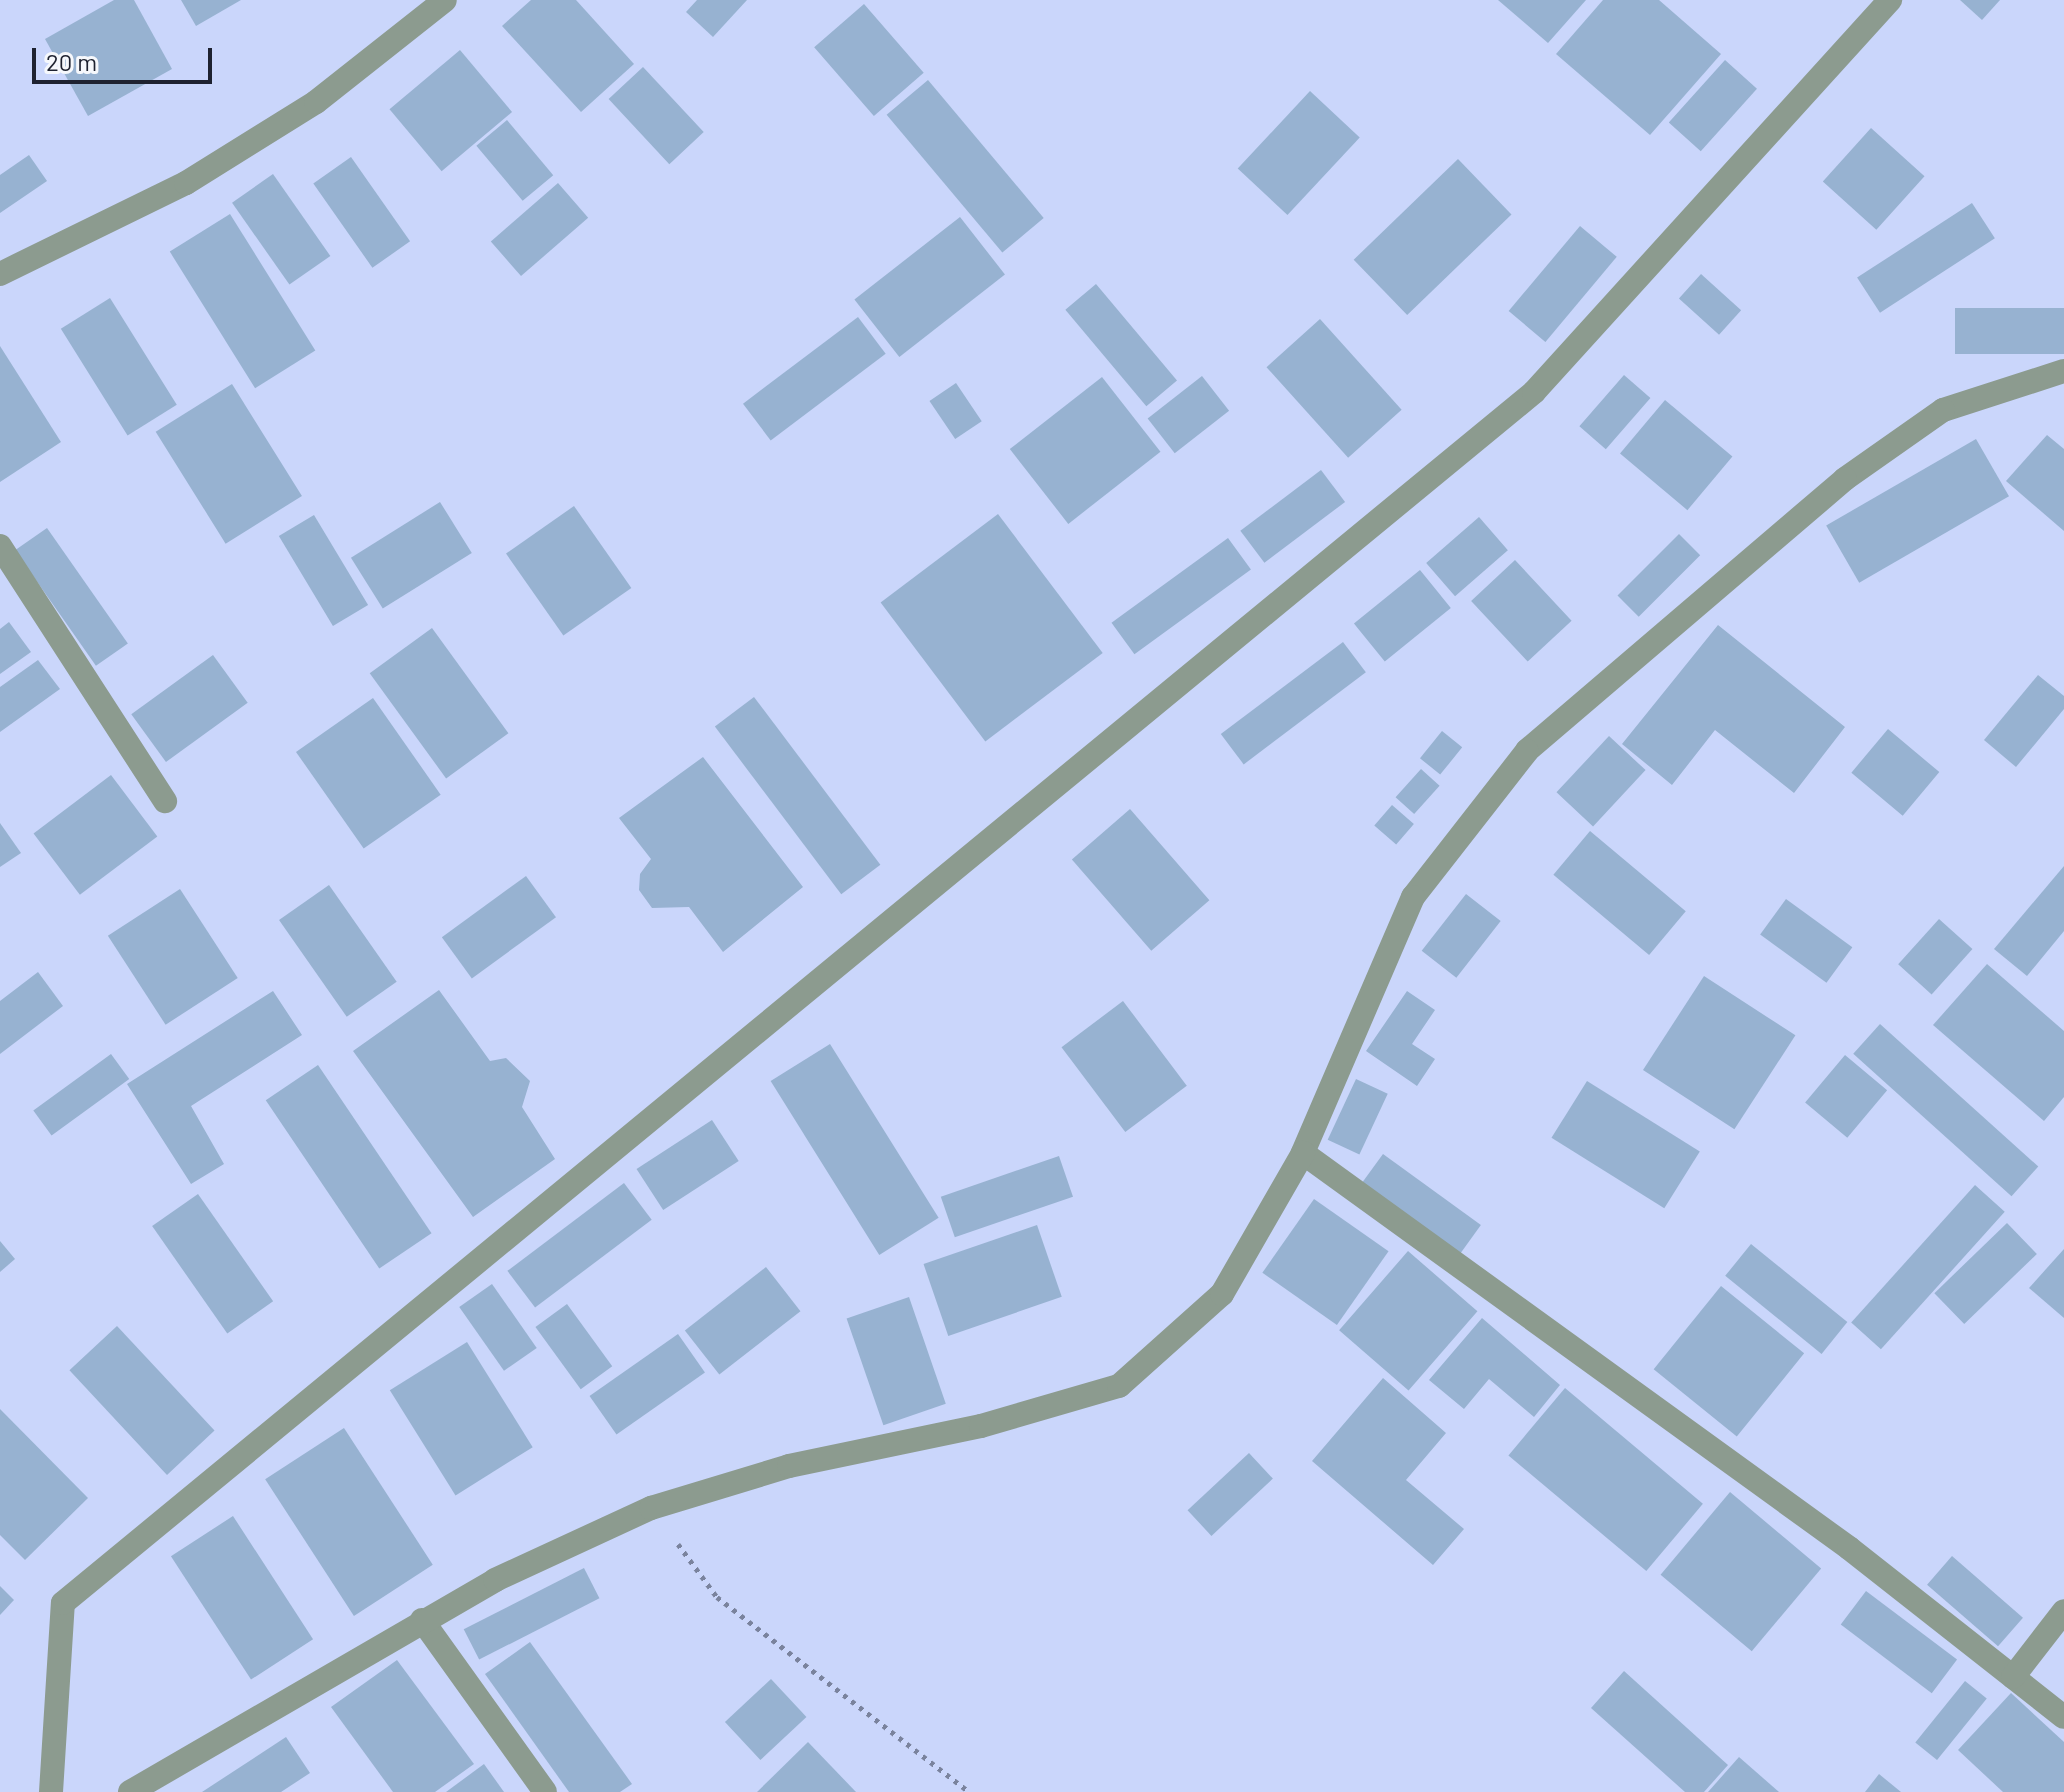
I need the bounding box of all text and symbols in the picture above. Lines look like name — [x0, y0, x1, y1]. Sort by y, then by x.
scale bar — [36, 32, 216, 82]
text: 20 m — [46, 47, 97, 76]

